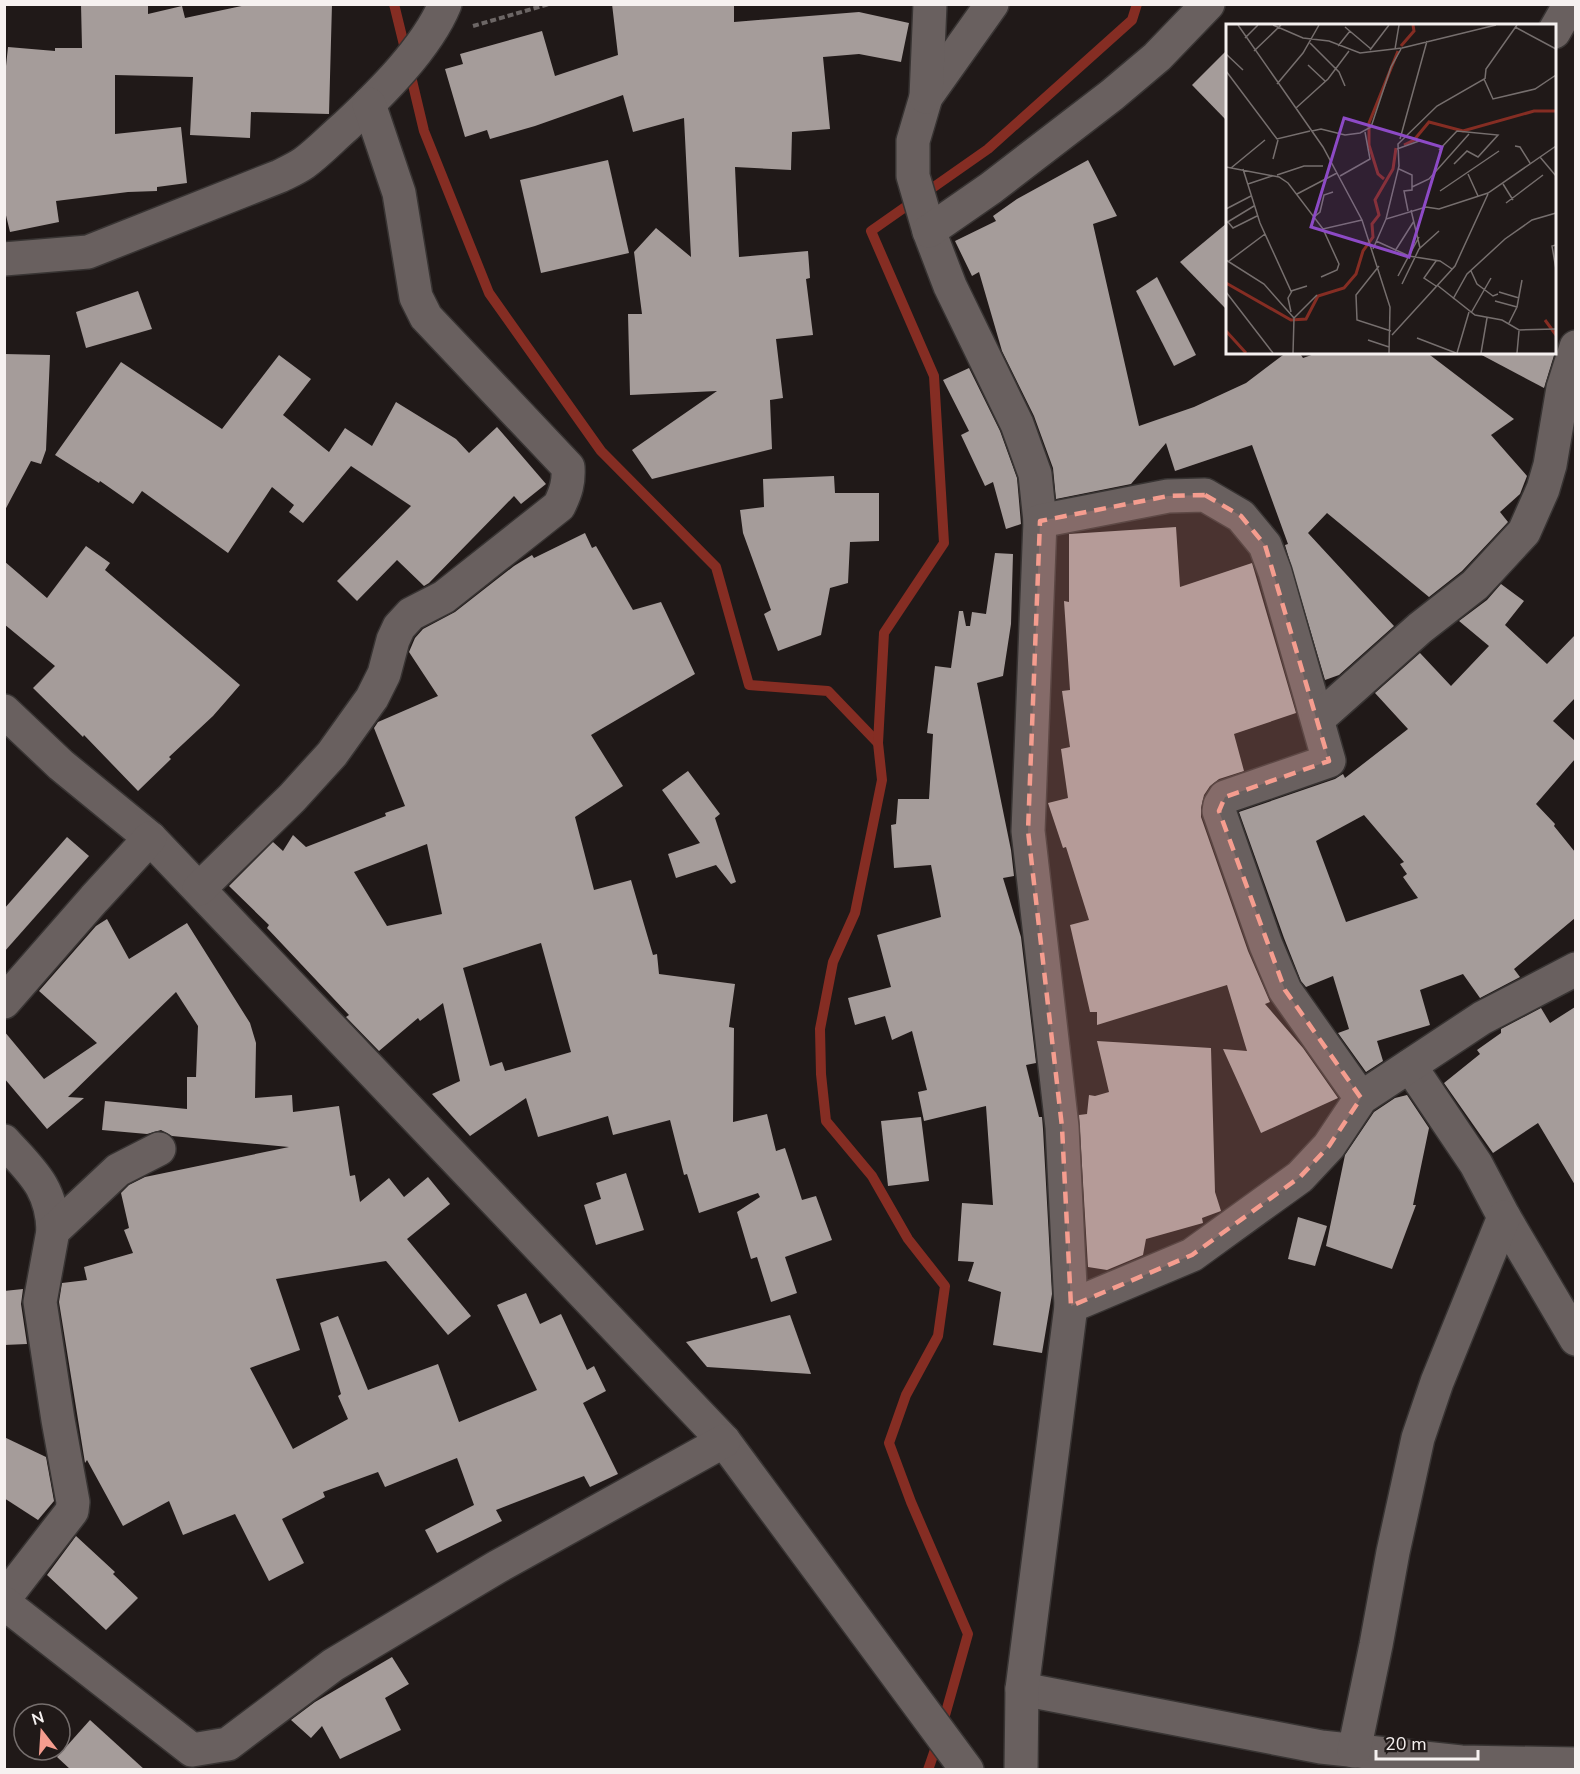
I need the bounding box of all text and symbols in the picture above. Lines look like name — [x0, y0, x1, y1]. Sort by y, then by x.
inset map — [1226, 24, 1556, 354]
north arrow — [12, 1702, 72, 1762]
text: N — [29, 1706, 47, 1731]
scale bar — [1376, 1723, 1478, 1761]
text: 20 m — [1385, 1732, 1427, 1756]

